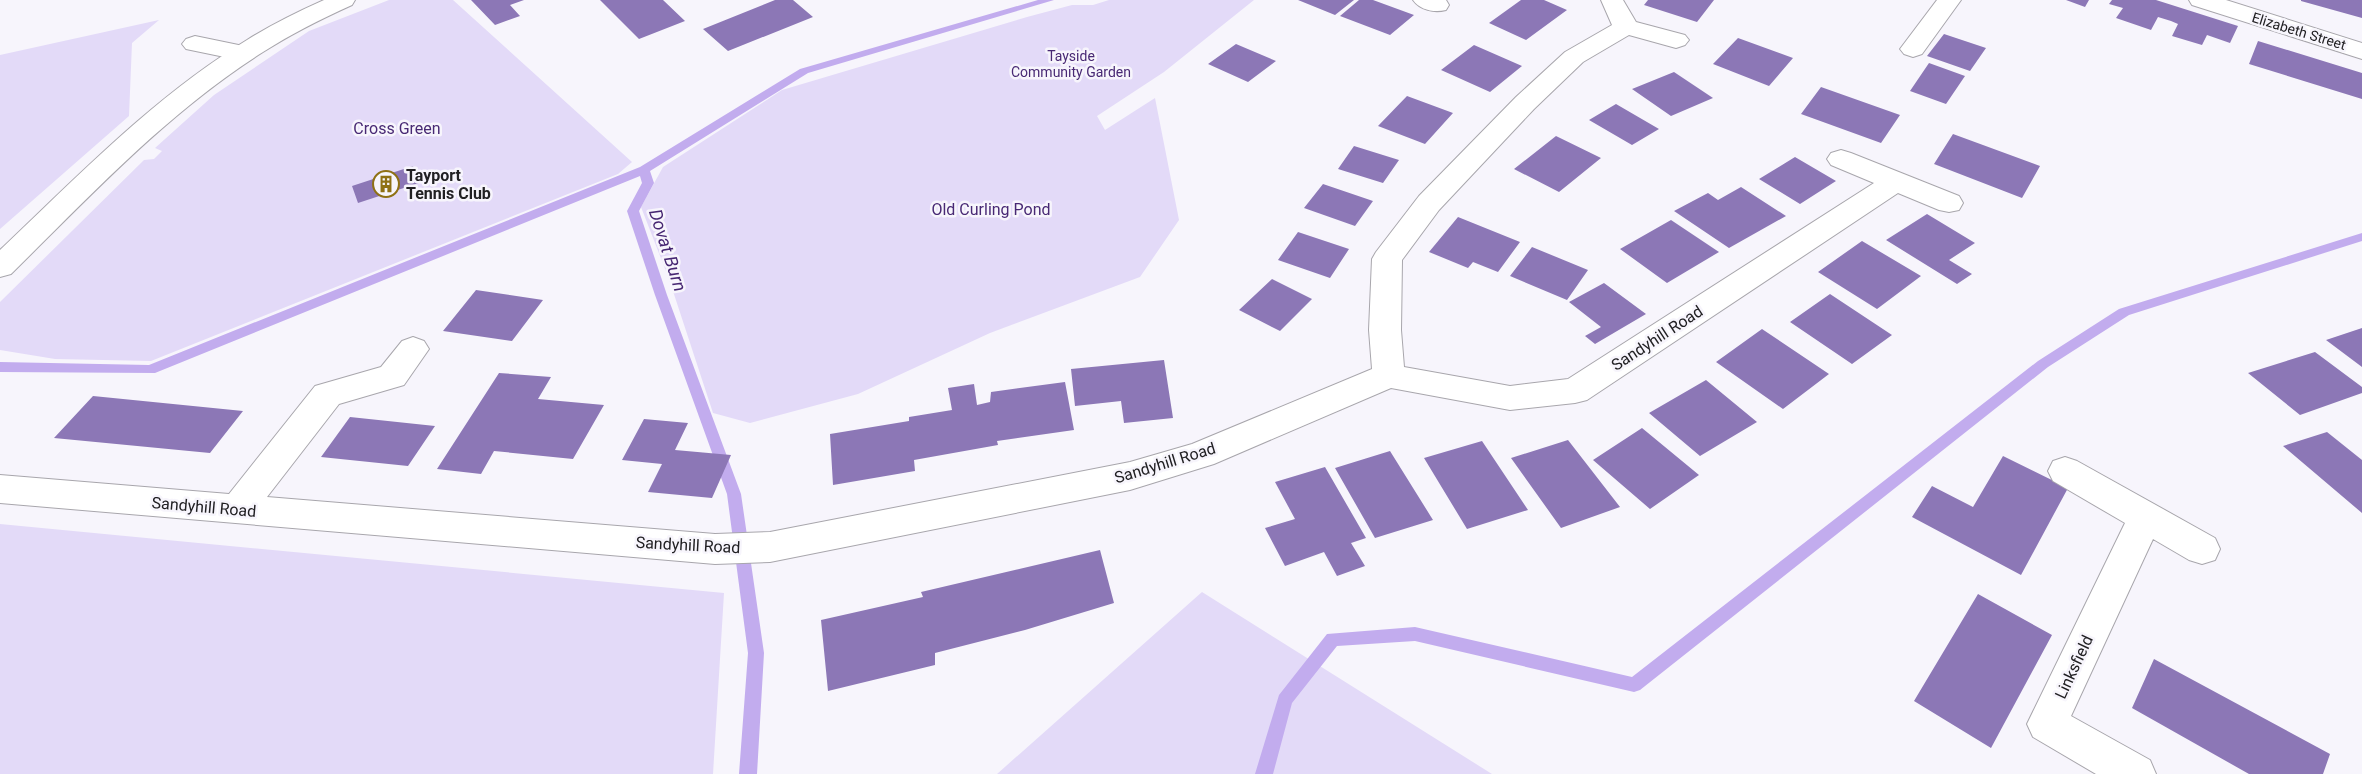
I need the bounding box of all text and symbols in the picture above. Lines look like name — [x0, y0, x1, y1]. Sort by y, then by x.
street label: Elizabeth Street — [2250, 9, 2348, 53]
park label: Tayside Community Garden — [1011, 48, 1131, 80]
park label: Cross Green — [353, 119, 441, 138]
place label: Tayport Tennis Club — [406, 166, 491, 203]
building icon: Tayport Tennis Club — [371, 169, 401, 199]
park label: Old Curling Pond — [931, 200, 1051, 219]
water label: Dovat Burn — [645, 206, 691, 294]
street label: Sandyhill Road — [1608, 301, 1706, 375]
street label: Sandyhill Road — [1112, 439, 1218, 487]
street label: Sandyhill Road — [151, 493, 257, 521]
street label: Sandyhill Road — [635, 533, 741, 557]
street label: Linksfield — [2051, 632, 2097, 702]

